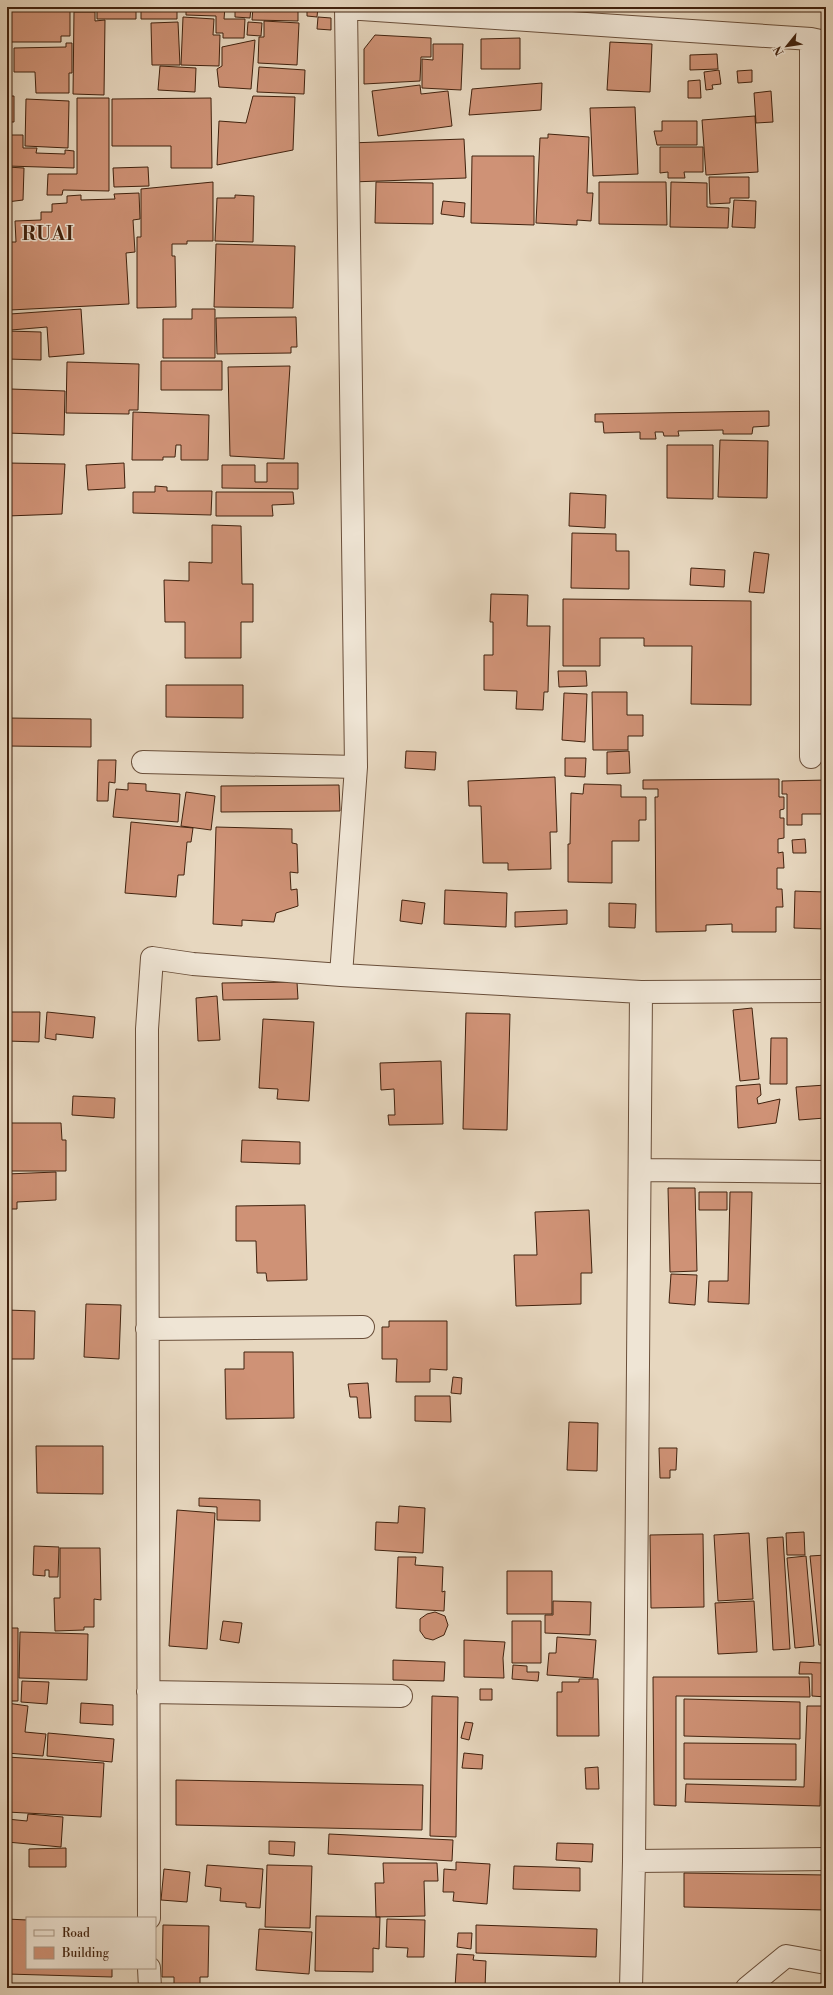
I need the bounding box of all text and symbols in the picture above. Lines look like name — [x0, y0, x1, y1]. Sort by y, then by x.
north arrow — [767, 26, 807, 66]
text: N — [771, 43, 787, 58]
district label: RUAI — [22, 222, 74, 246]
legend — [26, 1917, 156, 1969]
text: Road — [62, 1926, 90, 1941]
text: Building — [61, 1946, 110, 1961]

